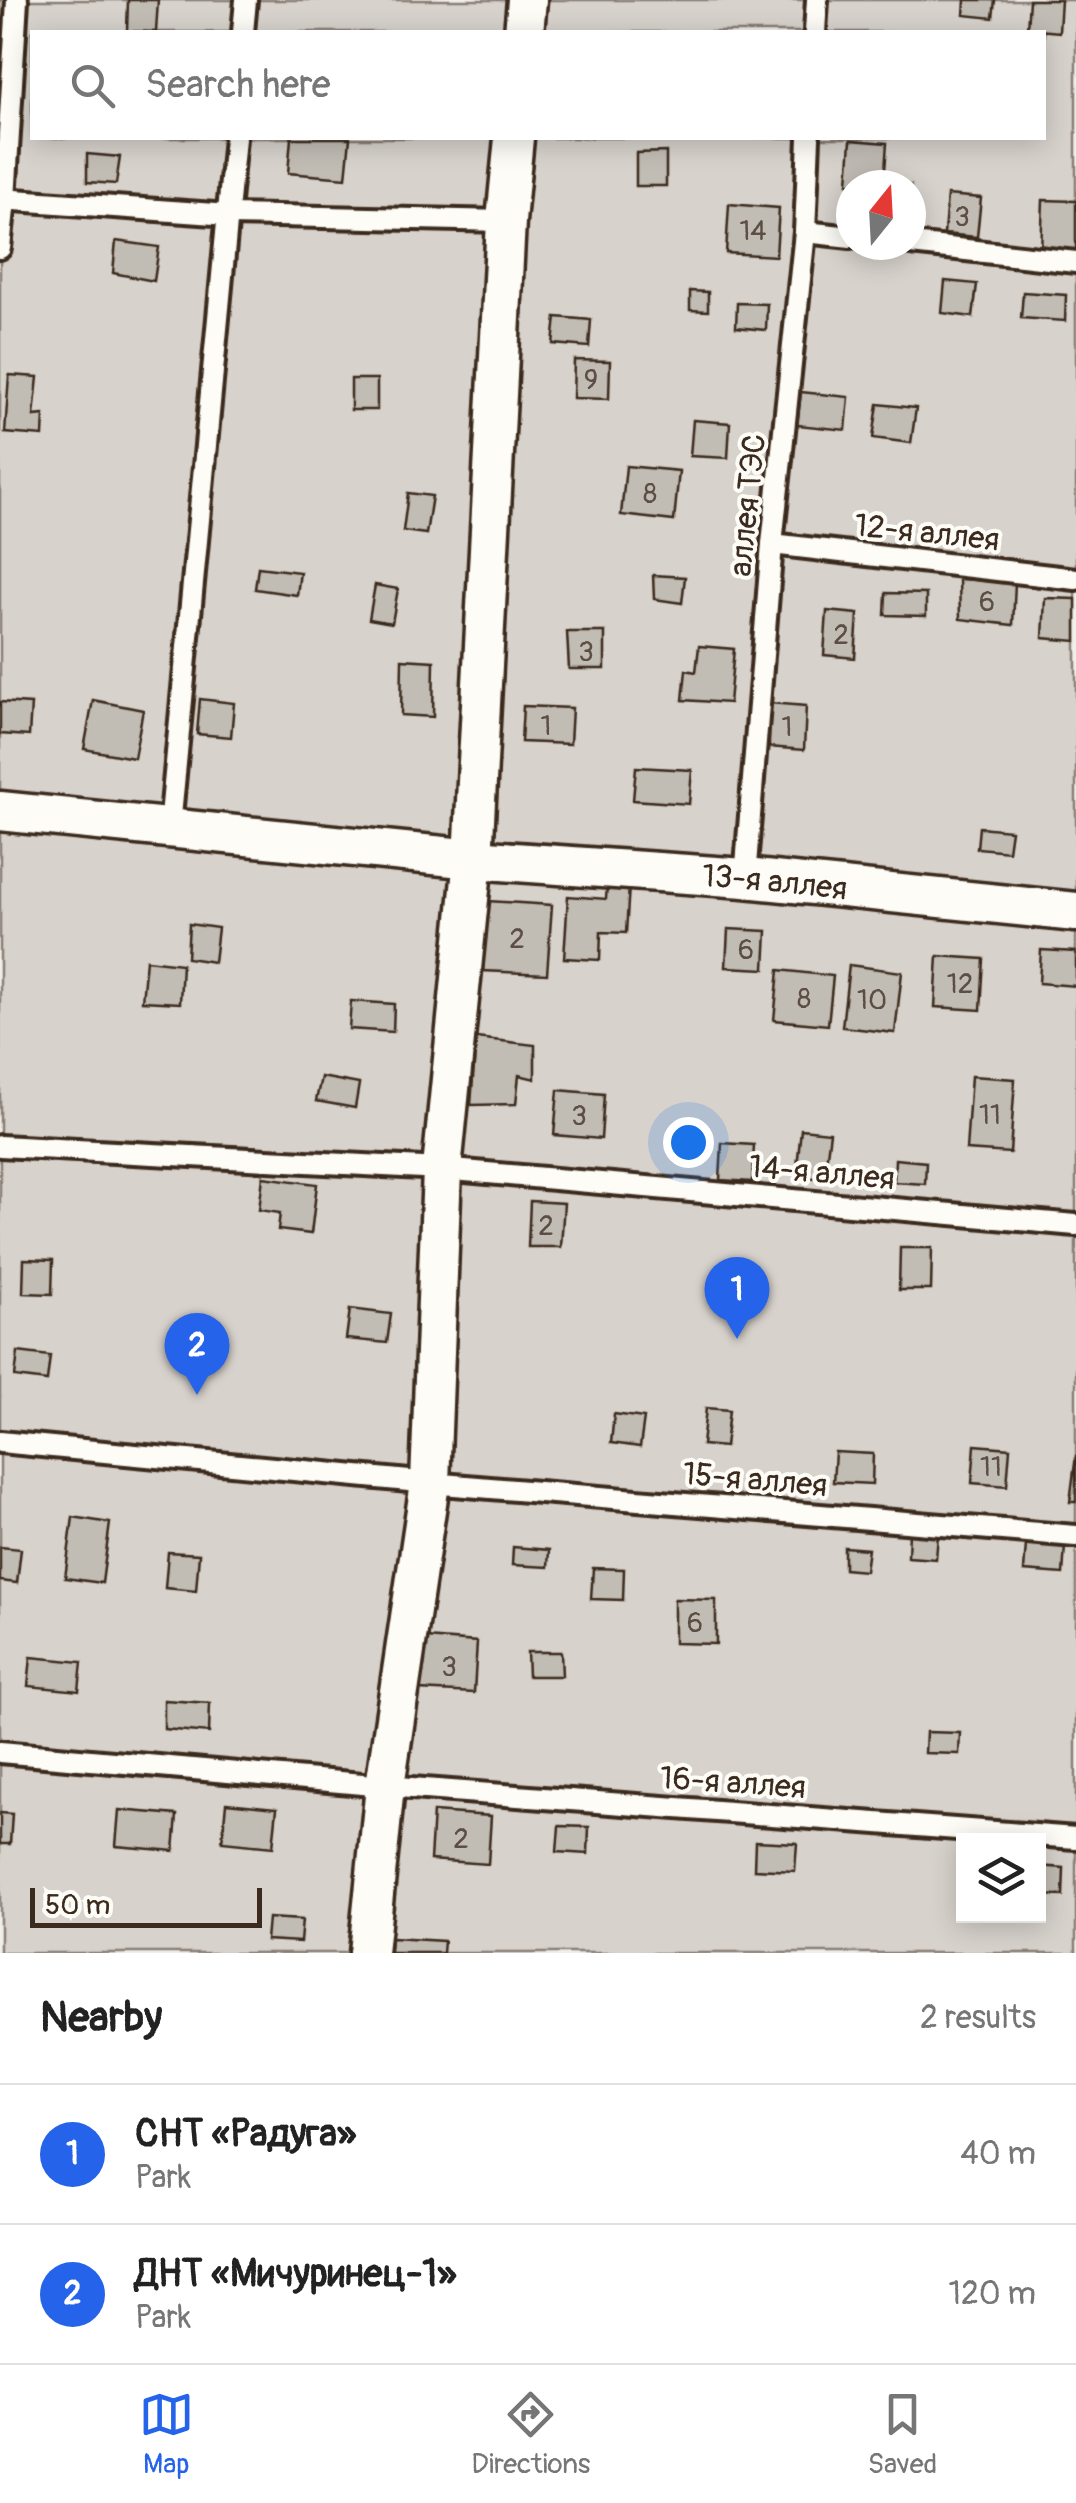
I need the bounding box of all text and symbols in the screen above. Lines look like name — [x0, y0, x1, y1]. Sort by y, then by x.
search box — [30, 30, 1046, 140]
icon: search — [65, 58, 120, 113]
text: Search here — [145, 61, 331, 109]
north arrow — [836, 170, 926, 260]
house number: 3 — [954, 200, 970, 235]
house number: 14 — [739, 214, 767, 249]
house number: 9 — [584, 363, 598, 398]
street label: аллея ТЭС — [721, 432, 775, 578]
house number: 8 — [643, 477, 657, 512]
street label: 12-я аллея — [853, 506, 1001, 560]
house number: 6 — [979, 585, 995, 620]
house number: 2 — [833, 618, 849, 653]
house number: 3 — [578, 635, 594, 670]
house number: 1 — [541, 709, 551, 744]
house number: 1 — [782, 710, 792, 745]
street label: 13-я аллея — [701, 856, 849, 909]
house number: 2 — [509, 922, 525, 957]
house number: 6 — [738, 933, 754, 968]
house number: 12 — [947, 967, 973, 1002]
house number: 8 — [797, 982, 811, 1017]
house number: 10 — [857, 983, 887, 1018]
house number: 11 — [979, 1098, 1001, 1133]
house number: 3 — [571, 1099, 587, 1134]
your location — [663, 1117, 714, 1168]
street label: 14-я аллея — [747, 1147, 896, 1199]
house number: 2 — [538, 1209, 554, 1244]
pin: 1 — [704, 1256, 770, 1339]
pin: 2 — [164, 1312, 230, 1395]
house number: 11 — [980, 1450, 1002, 1485]
street label: 15-я аллея — [681, 1454, 829, 1506]
house number: 6 — [687, 1606, 703, 1641]
house number: 3 — [441, 1650, 457, 1685]
street label: 16-я аллея — [659, 1758, 807, 1808]
house number: 2 — [453, 1822, 469, 1857]
map controls — [956, 1833, 1046, 1923]
button: layers — [956, 1833, 1046, 1923]
scale bar — [30, 1883, 262, 1928]
text: 50 m — [45, 1888, 110, 1923]
text: Nearby — [40, 1992, 162, 2044]
text: 2 results — [920, 1998, 1036, 2038]
text: СНТ «Радуга» — [135, 2110, 356, 2158]
text: 1 — [66, 2134, 79, 2174]
text: 40 m — [960, 2134, 1036, 2174]
text: Park — [135, 2158, 191, 2198]
text: ДНТ «Мичуринец-1» — [135, 2250, 456, 2298]
text: 2 — [64, 2274, 81, 2314]
text: 120 m — [948, 2274, 1036, 2314]
text: Park — [135, 2298, 191, 2338]
tab: Map — [139, 2387, 194, 2482]
tab: Directions — [471, 2387, 590, 2482]
tab: Saved — [868, 2387, 937, 2482]

